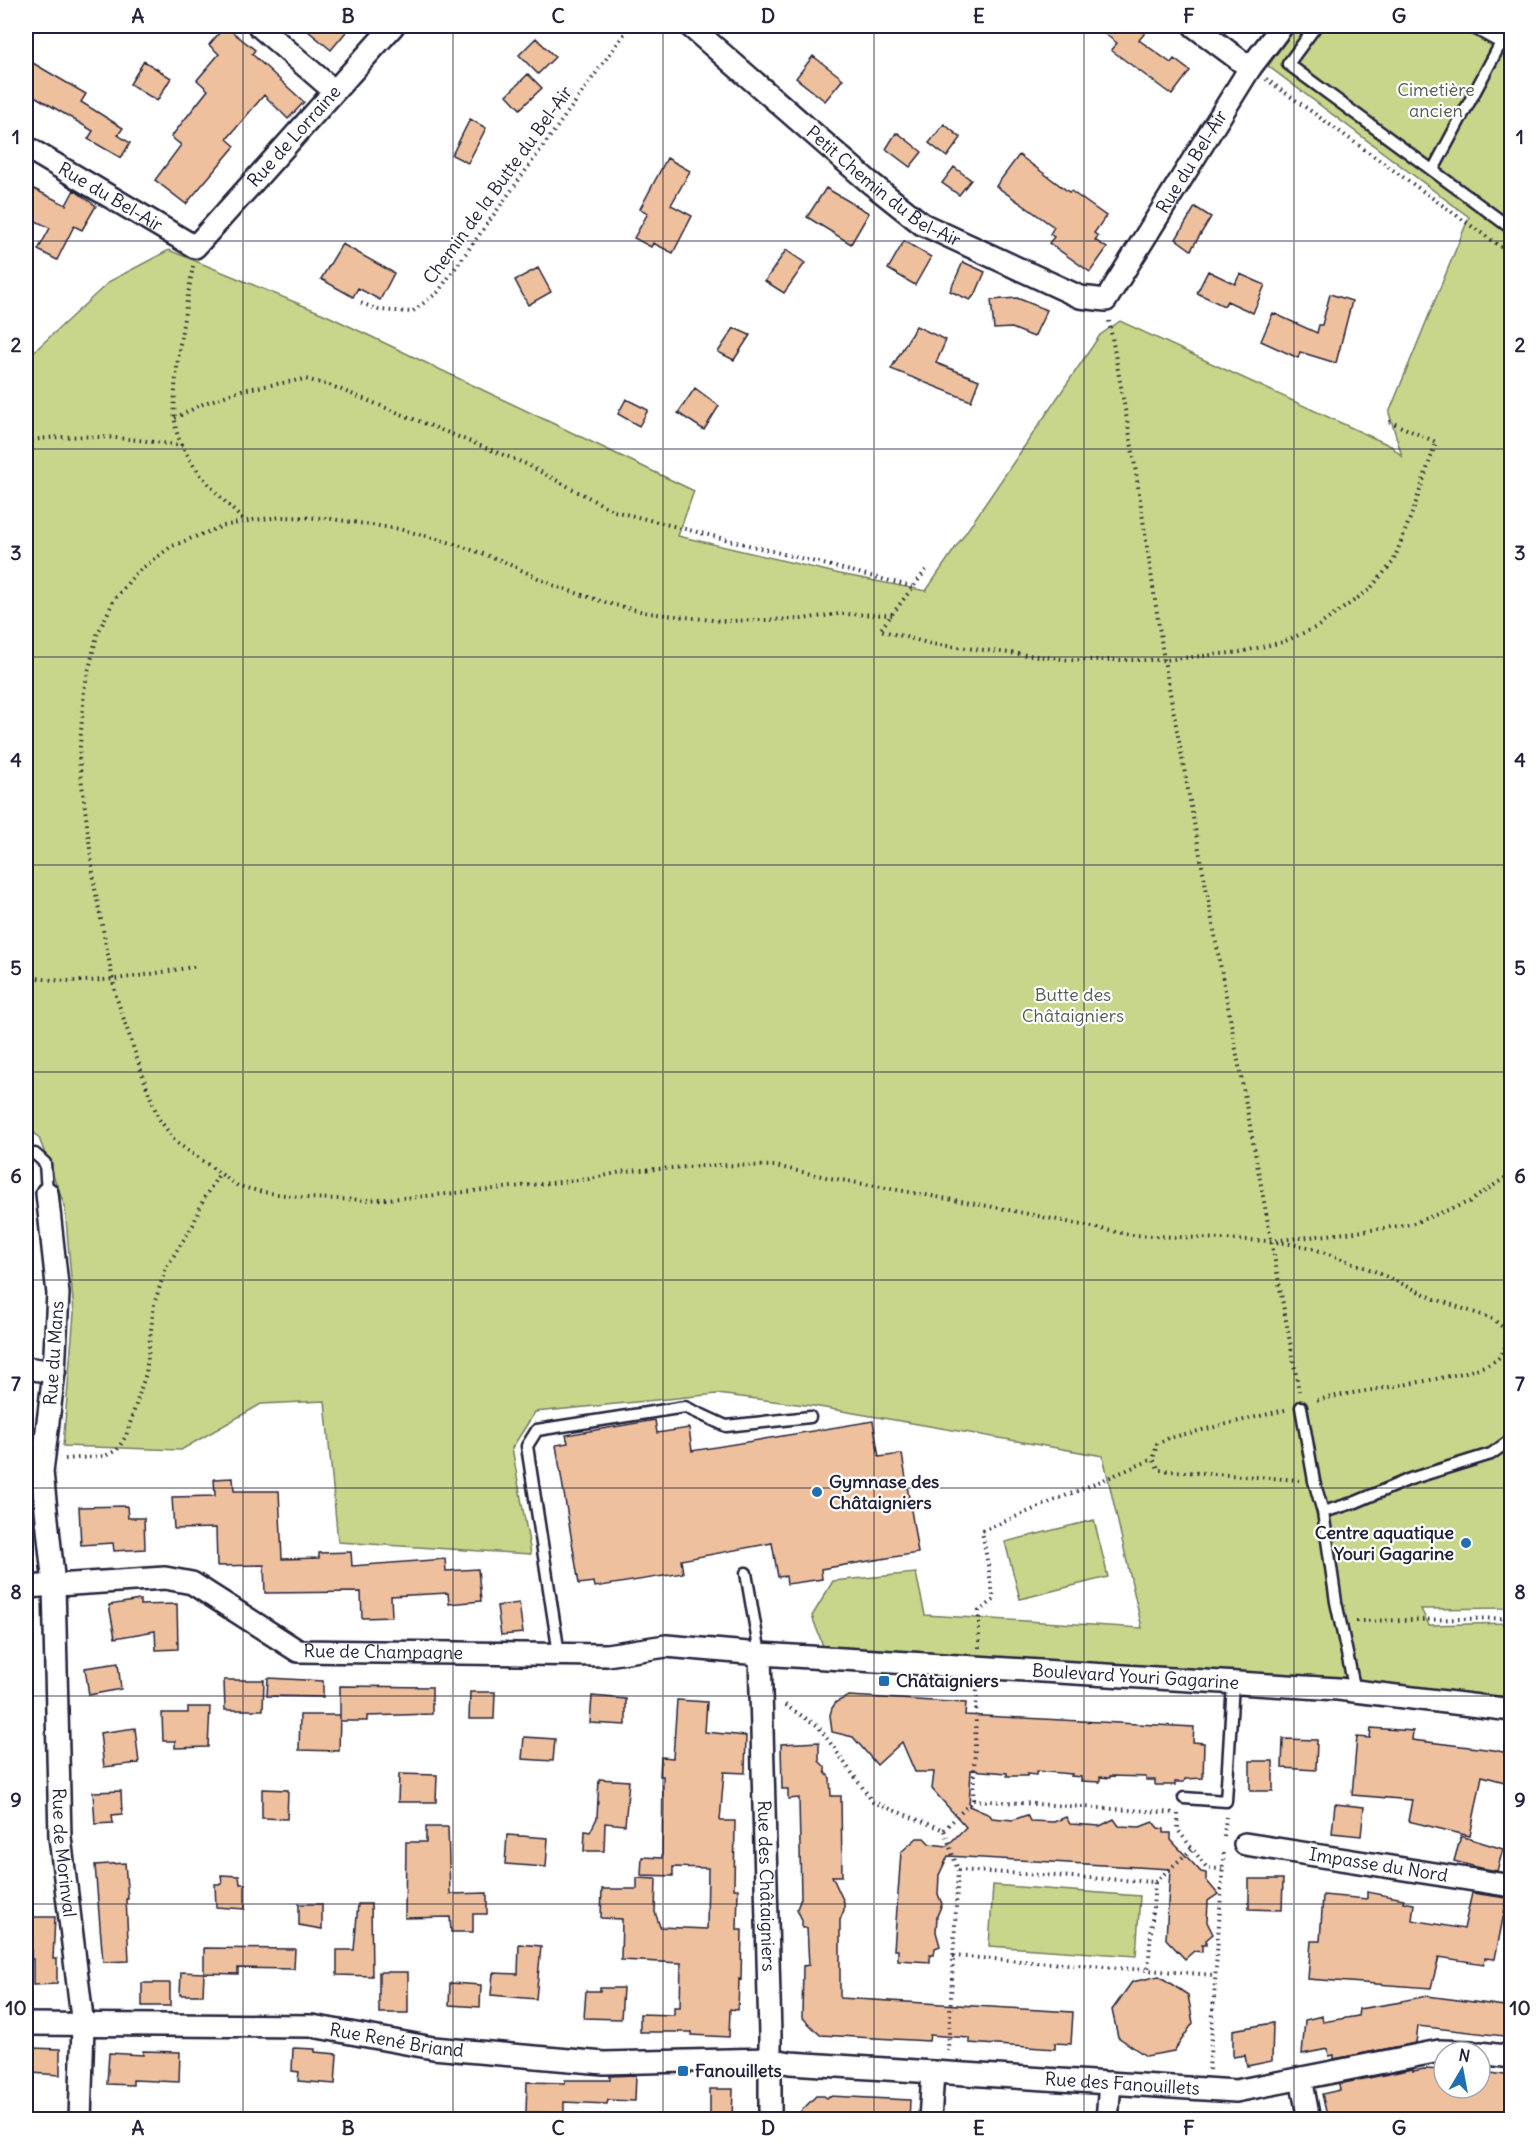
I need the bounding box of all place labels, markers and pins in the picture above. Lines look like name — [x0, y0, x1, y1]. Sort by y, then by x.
place label: Gymnase des Châtaigniers — [829, 1470, 939, 1514]
marker: Gymnase des Châtaigniers — [810, 1485, 824, 1499]
place label: Centre aquatique Youri Gagarine — [1315, 1521, 1454, 1565]
marker: Centre aquatique Youri Gagarine — [1459, 1536, 1473, 1550]
place label: Châtaigniers — [896, 1669, 999, 1692]
marker: Châtaigniers — [877, 1674, 891, 1688]
place label: Fanouillets — [695, 2059, 782, 2082]
marker: Fanouillets — [676, 2064, 690, 2078]

